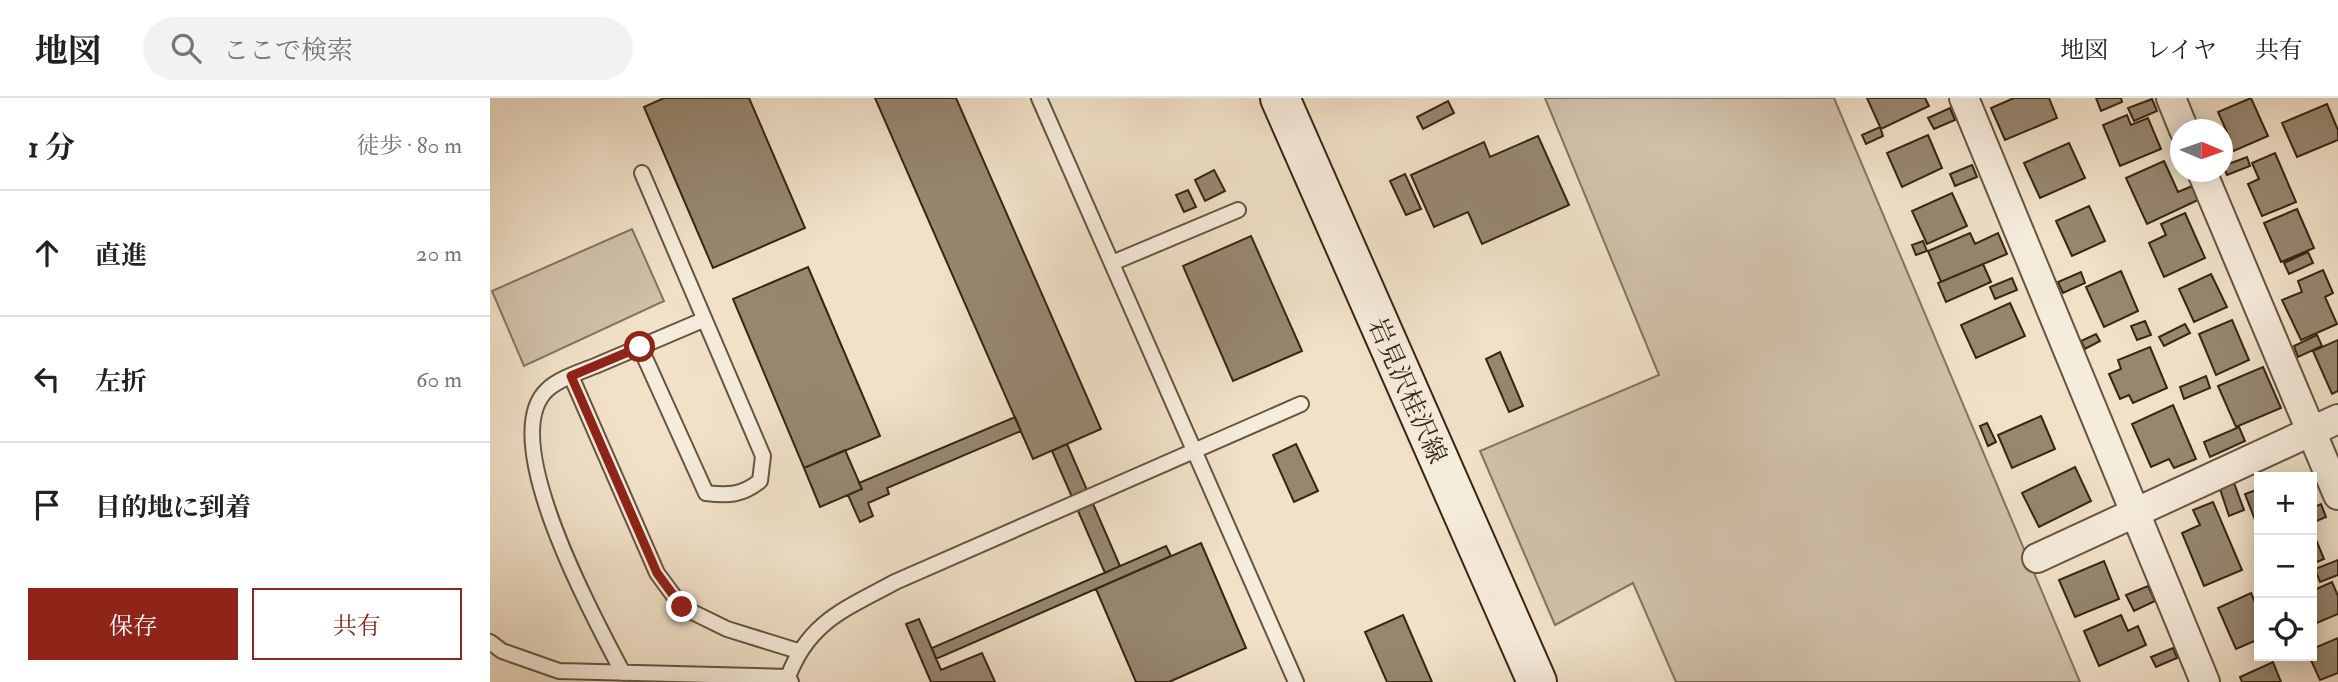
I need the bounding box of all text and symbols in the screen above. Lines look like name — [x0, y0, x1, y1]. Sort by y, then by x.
search box — [143, 17, 633, 80]
icon: search — [167, 29, 205, 67]
text: 地図 — [35, 31, 101, 72]
text: ここで検索 — [223, 35, 353, 67]
text: 地図 — [2060, 35, 2108, 66]
text: レイヤ — [2146, 35, 2217, 66]
text: 共有 — [2255, 35, 2303, 66]
north arrow — [2170, 119, 2233, 182]
text: 1 分 — [28, 129, 75, 166]
text: 徒歩 · 80 m — [357, 131, 462, 160]
icon: ahead — [28, 234, 66, 272]
text: 20 m — [416, 239, 462, 268]
text: 直進 — [95, 240, 147, 272]
street label: 岩見沢桂沢線 — [1361, 313, 1453, 469]
route start — [624, 331, 655, 362]
icon: left — [28, 360, 66, 398]
text: 60 m — [416, 365, 462, 394]
text: 左折 — [95, 366, 147, 398]
map controls — [2254, 472, 2317, 661]
button: + — [2254, 472, 2317, 535]
icon: arrive — [28, 486, 66, 524]
text: 目的地に到着 — [95, 492, 251, 524]
button: − — [2254, 535, 2317, 598]
button: 保存 — [28, 588, 238, 660]
button: 共有 — [252, 588, 462, 660]
route end — [666, 591, 697, 622]
button: locate — [2254, 598, 2317, 661]

